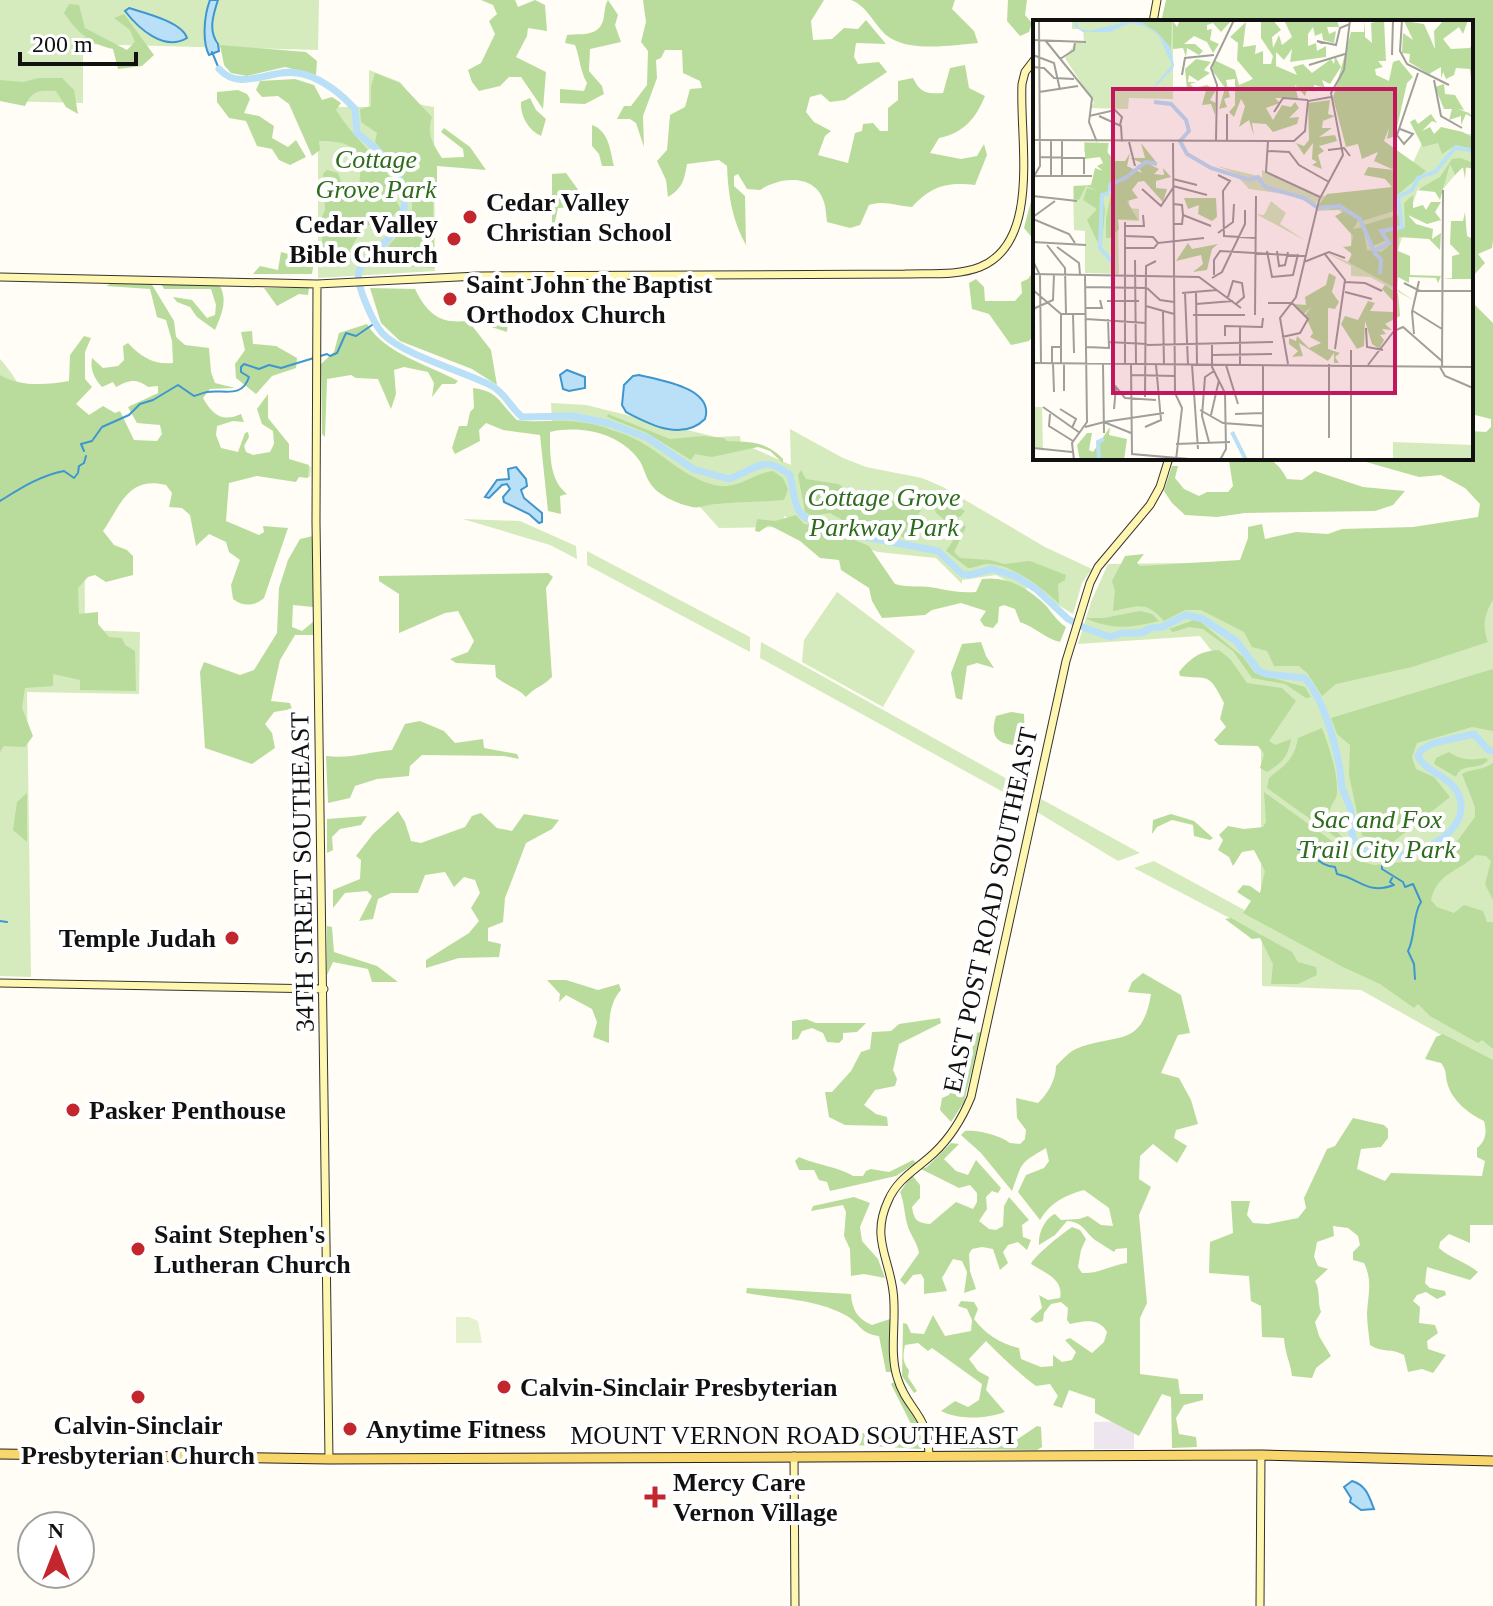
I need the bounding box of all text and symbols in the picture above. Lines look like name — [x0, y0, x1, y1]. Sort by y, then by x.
scale bar — [20, 16, 136, 66]
inset map — [1033, 20, 1473, 460]
text: 200 m — [32, 31, 93, 57]
park label: Cottage Grove Park — [315, 145, 437, 204]
place label: Cedar Valley Christian School — [486, 188, 672, 247]
marker: Cedar Valley Christian School — [461, 208, 479, 226]
place label: Cedar Valley Bible Church — [289, 210, 439, 269]
marker: Cedar Valley Bible Church — [445, 230, 463, 248]
place label: Saint John the Baptist Orthodox Church — [466, 270, 713, 329]
marker: Saint John the Baptist Orthodox Church — [441, 290, 459, 308]
park label: Cottage Grove Parkway Park — [808, 483, 960, 542]
street label: 34TH STREET SOUTHEAST — [285, 712, 320, 1032]
street label: EAST POST ROAD SOUTHEAST — [938, 725, 1043, 1095]
park label: Sac and Fox Trail City Park — [1298, 805, 1456, 864]
place label: Temple Judah — [59, 924, 217, 953]
marker: Temple Judah — [223, 929, 241, 947]
place label: Pasker Penthouse — [89, 1096, 286, 1125]
marker: Pasker Penthouse — [64, 1101, 82, 1119]
place label: Saint Stephen's Lutheran Church — [154, 1220, 351, 1279]
marker: Saint Stephen's Lutheran Church — [129, 1240, 147, 1258]
place label: Calvin-Sinclair Presbyterian — [520, 1373, 838, 1402]
marker: Calvin-Sinclair Presbyterian — [495, 1378, 513, 1396]
marker: Calvin-Sinclair Presbyterian Church — [129, 1388, 147, 1406]
place label: Calvin-Sinclair Presbyterian Church — [21, 1411, 255, 1470]
place label: Anytime Fitness — [366, 1415, 546, 1444]
marker: Anytime Fitness — [341, 1420, 359, 1438]
street label: MOUNT VERNON ROAD SOUTHEAST — [570, 1421, 1018, 1450]
place label: Mercy Care Vernon Village — [673, 1468, 837, 1527]
marker: Mercy Care Vernon Village — [644, 1486, 666, 1508]
north arrow — [16, 1510, 96, 1590]
text: N — [48, 1518, 64, 1543]

